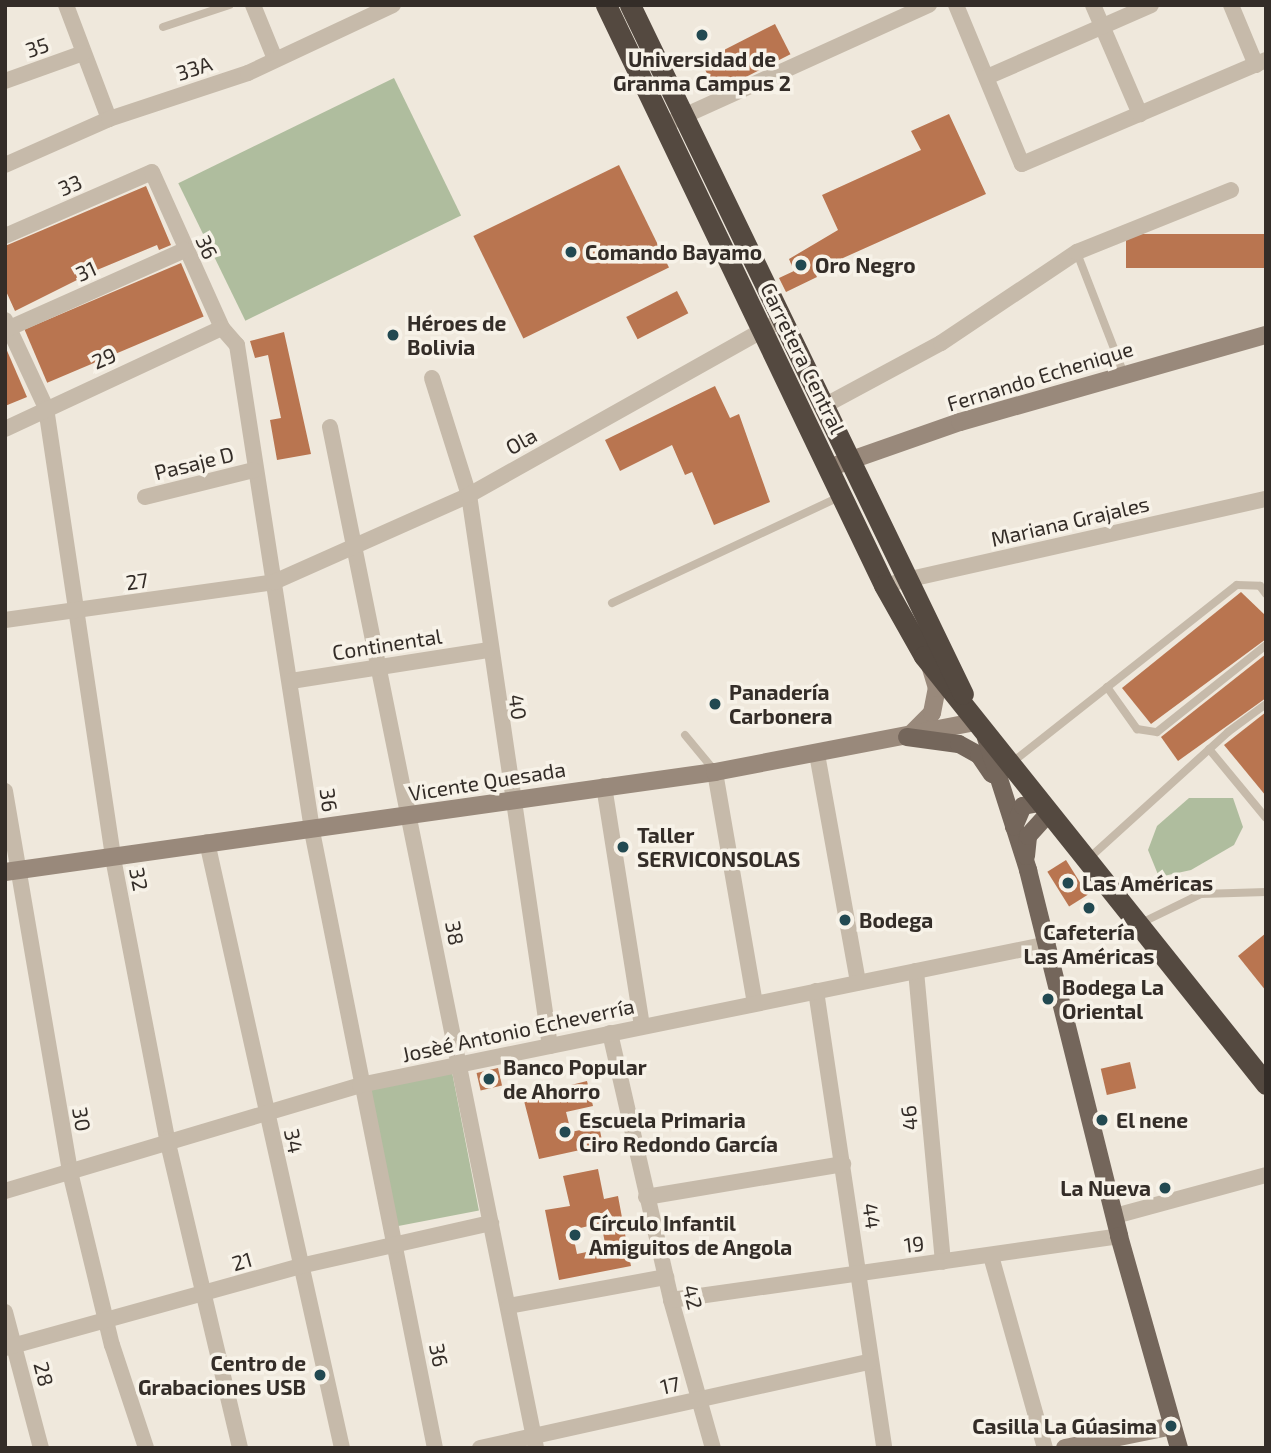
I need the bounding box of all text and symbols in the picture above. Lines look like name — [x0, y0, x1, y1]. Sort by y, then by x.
marker: Universidad de Granma Campus 2 — [694, 27, 710, 43]
street label: 35 — [22, 31, 52, 63]
place label: Universidad de Granma Campus 2 — [613, 46, 791, 96]
street label: 33A — [173, 50, 215, 86]
street label: 33 — [54, 169, 86, 201]
street label: 36 — [191, 231, 223, 263]
place label: Comando Bayamo — [585, 239, 762, 265]
marker: Comando Bayamo — [563, 244, 579, 260]
place label: Oro Negro — [815, 252, 916, 278]
street label: 31 — [72, 255, 100, 287]
marker: Oro Negro — [793, 257, 809, 273]
street label: Carretera Central — [756, 278, 850, 438]
place label: Héroes de Bolivia — [407, 310, 506, 360]
marker: Héroes de Bolivia — [385, 327, 401, 343]
street label: Fernando Echenique — [944, 336, 1136, 416]
street label: 29 — [88, 342, 120, 374]
street label: Ola — [501, 422, 541, 460]
street label: Pasaje D — [152, 441, 236, 485]
street label: Mariana Grajales — [988, 491, 1152, 551]
street label: 27 — [124, 567, 150, 595]
street label: Continental — [330, 623, 444, 665]
place label: Panadería Carbonera — [729, 679, 832, 729]
street label: 40 — [504, 693, 532, 721]
marker: Panadería Carbonera — [707, 696, 723, 712]
street label: Vicente Quesada — [407, 756, 567, 806]
street label: 36 — [315, 787, 343, 813]
place label: Taller SERVICONSOLAS — [637, 822, 800, 872]
marker: Taller SERVICONSOLAS — [615, 839, 631, 855]
street label: 32 — [124, 865, 154, 893]
place label: Las Américas — [1082, 870, 1214, 896]
marker: Las Américas — [1060, 875, 1076, 891]
marker: Cafetería Las Américas — [1081, 900, 1097, 916]
place label: Bodega — [859, 907, 933, 933]
marker: Bodega — [837, 912, 853, 928]
street label: 38 — [440, 919, 470, 947]
place label: Cafetería Las Américas — [1023, 919, 1155, 969]
place label: Bodega La Oriental — [1062, 974, 1164, 1024]
marker: Bodega La Oriental — [1040, 991, 1056, 1007]
street label: Josèé Antonio Echeverría — [399, 993, 637, 1067]
place label: Banco Popular de Ahorro — [503, 1054, 647, 1104]
marker: Banco Popular de Ahorro — [481, 1071, 497, 1087]
street label: 46 — [895, 1104, 923, 1132]
street label: 30 — [67, 1105, 97, 1133]
place label: Escuela Primaria Ciro Redondo García — [579, 1107, 778, 1157]
place label: El nene — [1116, 1107, 1188, 1133]
marker: El nene — [1094, 1112, 1110, 1128]
marker: Escuela Primaria Ciro Redondo García — [557, 1124, 573, 1140]
street label: 34 — [279, 1126, 309, 1156]
place label: La Nueva — [1060, 1175, 1151, 1201]
marker: La Nueva — [1157, 1180, 1173, 1196]
street label: 44 — [858, 1201, 886, 1231]
place label: Círculo Infantil Amiguitos de Angola — [589, 1210, 793, 1260]
marker: Círculo Infantil Amiguitos de Angola — [567, 1227, 583, 1243]
street label: 19 — [903, 1230, 925, 1258]
street label: 21 — [229, 1246, 255, 1276]
street label: 42 — [678, 1282, 708, 1312]
street label: 36 — [424, 1341, 454, 1369]
place label: Centro de Grabaciones USB — [138, 1350, 306, 1400]
street label: 28 — [29, 1359, 59, 1389]
marker: Centro de Grabaciones USB — [312, 1367, 328, 1383]
street label: 17 — [658, 1371, 682, 1399]
place label: Casilla La Gúasima — [972, 1413, 1157, 1439]
marker: Casilla La Gúasima — [1163, 1418, 1179, 1434]

